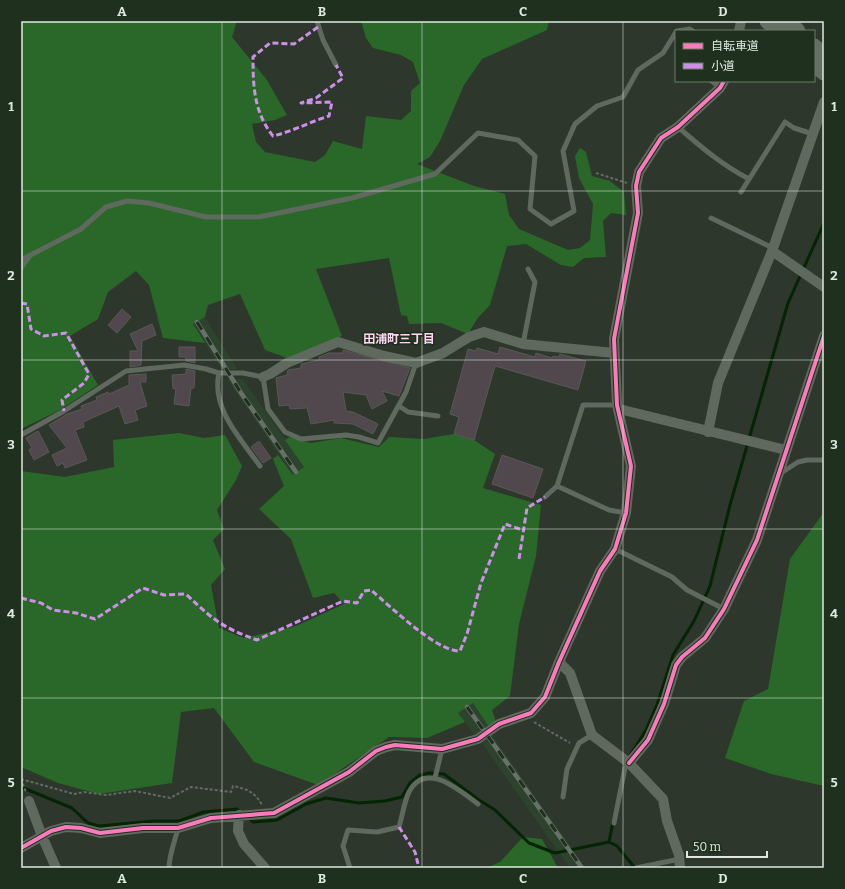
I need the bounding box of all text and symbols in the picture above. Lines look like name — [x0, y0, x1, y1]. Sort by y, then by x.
text: A — [117, 4, 127, 19]
text: B — [318, 4, 326, 19]
text: C — [519, 4, 527, 19]
text: D — [718, 4, 728, 19]
legend — [675, 30, 815, 82]
text: 自転車道 — [711, 39, 759, 53]
text: 小道 — [711, 59, 735, 73]
text: 1 — [8, 99, 14, 114]
text: 1 — [831, 99, 837, 114]
text: 2 — [7, 268, 15, 283]
text: 2 — [830, 268, 838, 283]
district label: 田浦町三丁目 — [363, 332, 435, 346]
text: 3 — [7, 437, 15, 452]
text: 3 — [830, 437, 838, 452]
text: 4 — [7, 606, 15, 621]
text: 4 — [830, 606, 838, 621]
text: 5 — [7, 775, 15, 790]
text: 5 — [830, 775, 838, 790]
scale bar — [687, 833, 767, 859]
text: 50 m — [693, 840, 722, 854]
text: A — [117, 871, 127, 886]
text: B — [318, 871, 326, 886]
text: C — [519, 871, 527, 886]
text: D — [718, 871, 728, 886]

